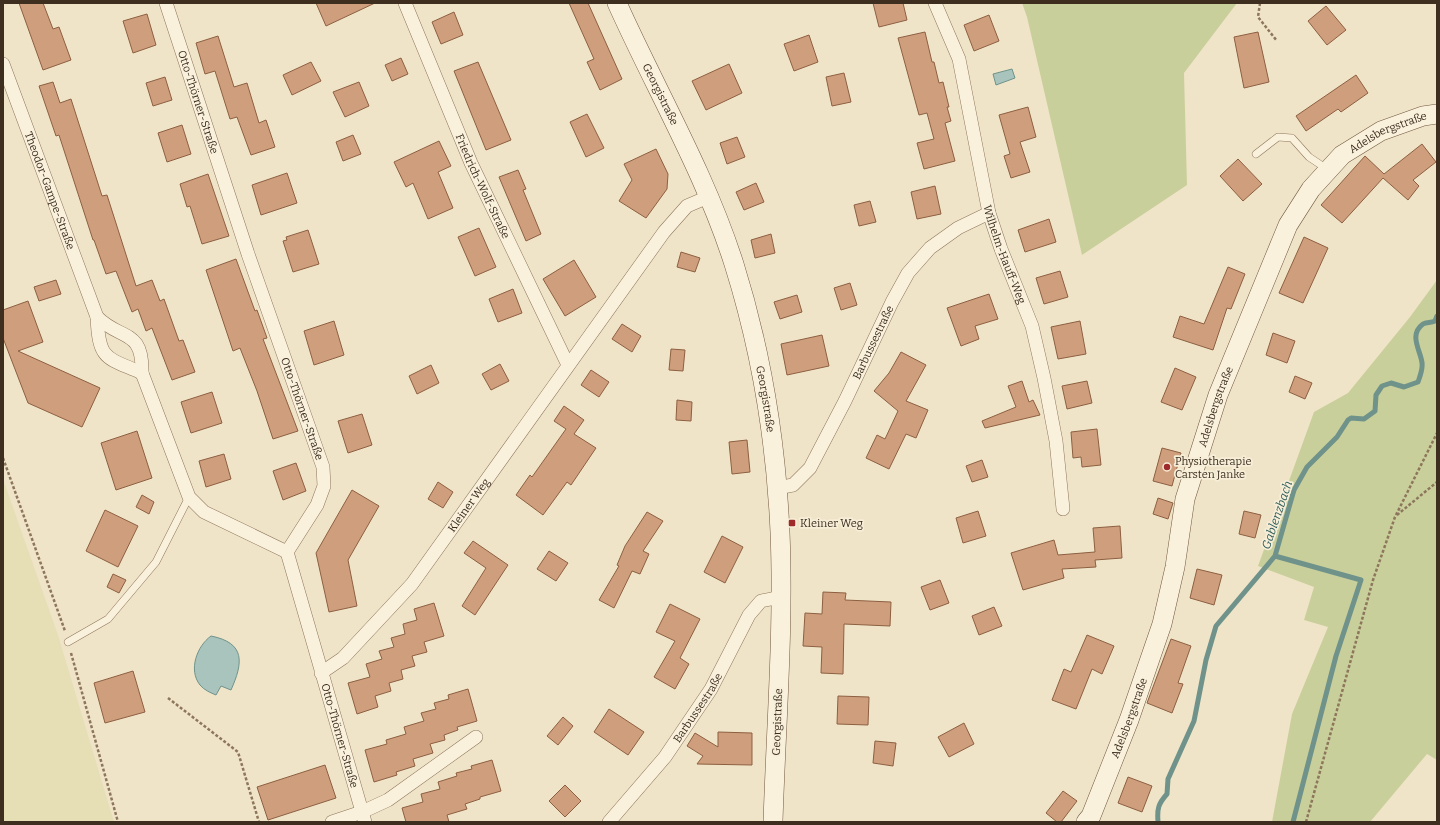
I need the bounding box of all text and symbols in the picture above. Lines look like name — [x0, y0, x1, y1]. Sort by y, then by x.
street label: Otto-Thörner-Straße — [175, 49, 221, 155]
street label: Georgistraße — [640, 61, 681, 127]
street label: Adelsbergstraße — [1347, 110, 1427, 156]
street label: Theodor-Gampe-Straße — [22, 130, 77, 251]
street label: Friedrich-Wolf-Straße — [453, 132, 512, 241]
street label: Wilhelm-Hauff-Weg — [981, 204, 1028, 306]
street label: Barbussestraße — [850, 303, 896, 381]
street label: Otto-Thörner-Straße — [278, 356, 326, 462]
street label: Georgistraße — [753, 365, 777, 433]
street label: Adelsbergstraße — [1196, 365, 1236, 449]
place label: Physiotherapie Carsten Janke — [1175, 455, 1251, 481]
marker: Physiotherapie Carsten Janke — [1162, 462, 1172, 472]
street label: Kleiner Weg — [445, 476, 493, 535]
water label: Gablenzbach — [1259, 479, 1295, 551]
place label: Kleiner Weg — [800, 517, 863, 530]
marker: Kleiner Weg — [787, 518, 797, 528]
street label: Barbussestraße — [671, 671, 725, 745]
street label: Adelsbergstraße — [1109, 676, 1150, 760]
street label: Otto-Thörner-Straße — [318, 682, 361, 789]
street label: Georgistraße — [770, 688, 785, 756]

